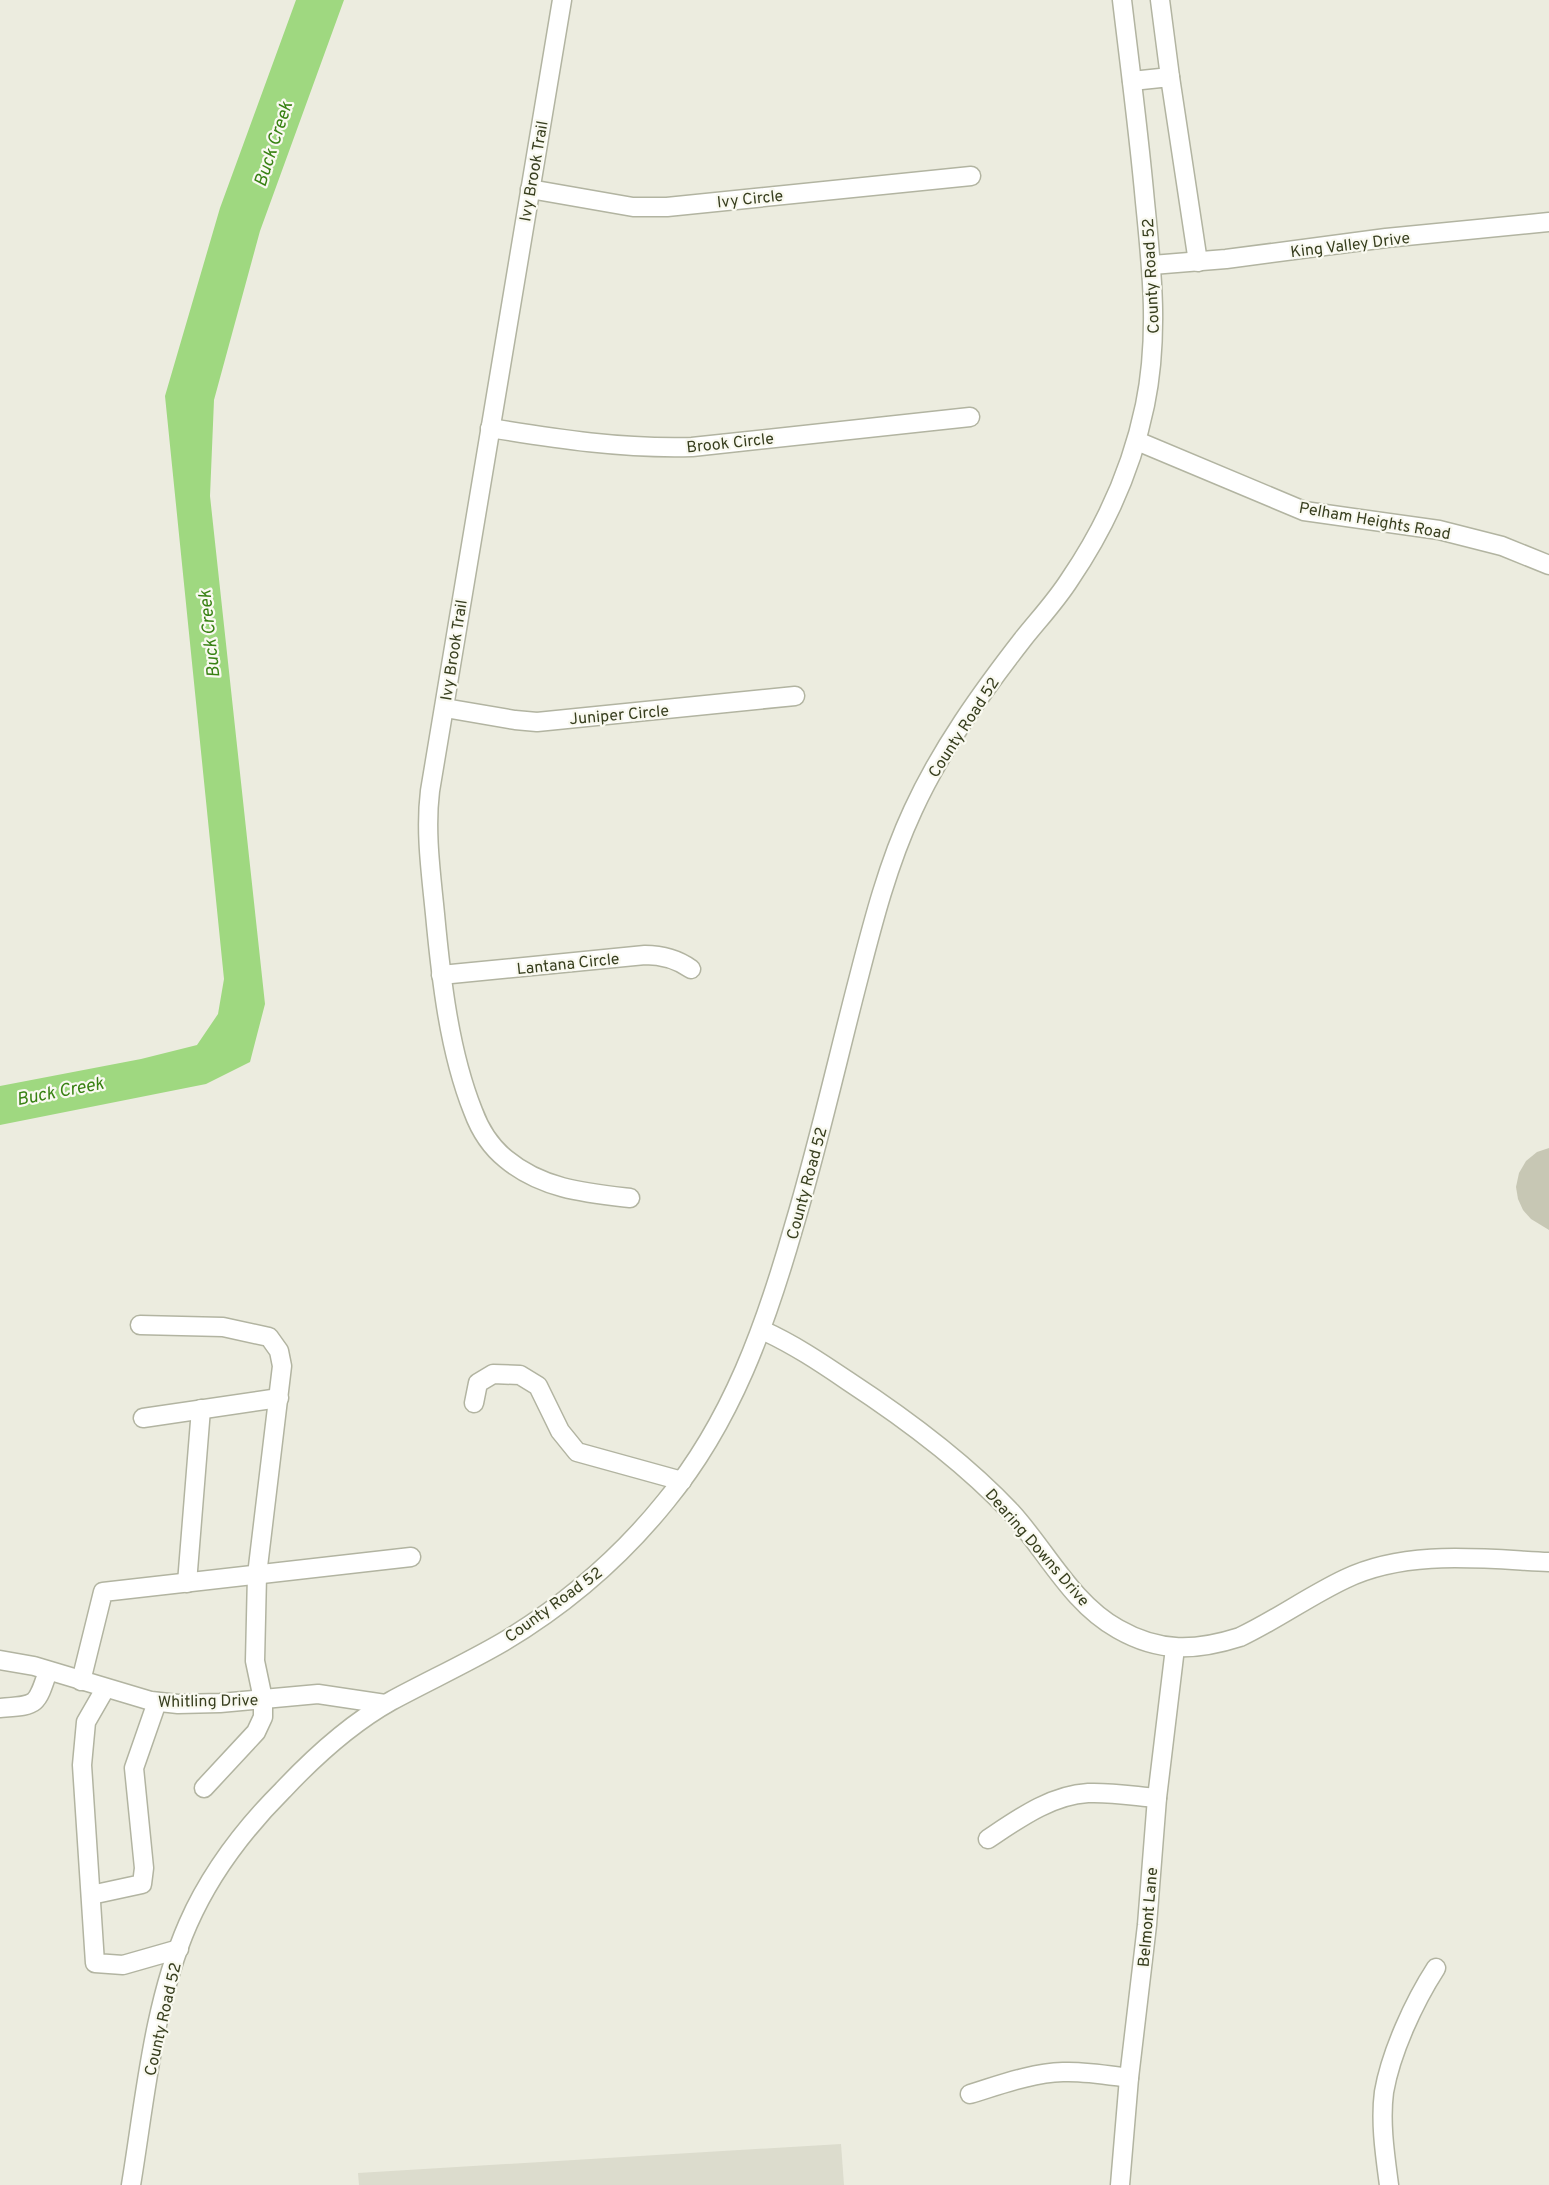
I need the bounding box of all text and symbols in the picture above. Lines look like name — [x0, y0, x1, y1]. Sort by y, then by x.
water label: Buck Creek — [250, 98, 299, 190]
street label: Ivy Brook Trail — [516, 119, 554, 223]
street label: Ivy Circle — [716, 187, 784, 213]
street label: County Road 52 — [1139, 218, 1165, 334]
street label: King Valley Drive — [1289, 229, 1411, 263]
street label: Brook Circle — [686, 429, 775, 459]
street label: Pelham Heights Road — [1297, 499, 1452, 545]
water label: Buck Creek — [194, 588, 227, 679]
street label: Ivy Brook Trail — [437, 598, 473, 702]
street label: County Road 52 — [925, 674, 1005, 782]
street label: Juniper Circle — [568, 702, 670, 730]
street label: Lantana Circle — [516, 950, 621, 980]
water label: Buck Creek — [15, 1073, 107, 1112]
street label: County Road 52 — [783, 1125, 833, 1242]
street label: Dearing Downs Drive — [980, 1485, 1093, 1611]
street label: County Road 52 — [502, 1564, 607, 1648]
street label: Whitling Drive — [158, 1691, 258, 1713]
street label: Belmont Lane — [1135, 1866, 1163, 1968]
street label: County Road 52 — [141, 1961, 187, 2078]

